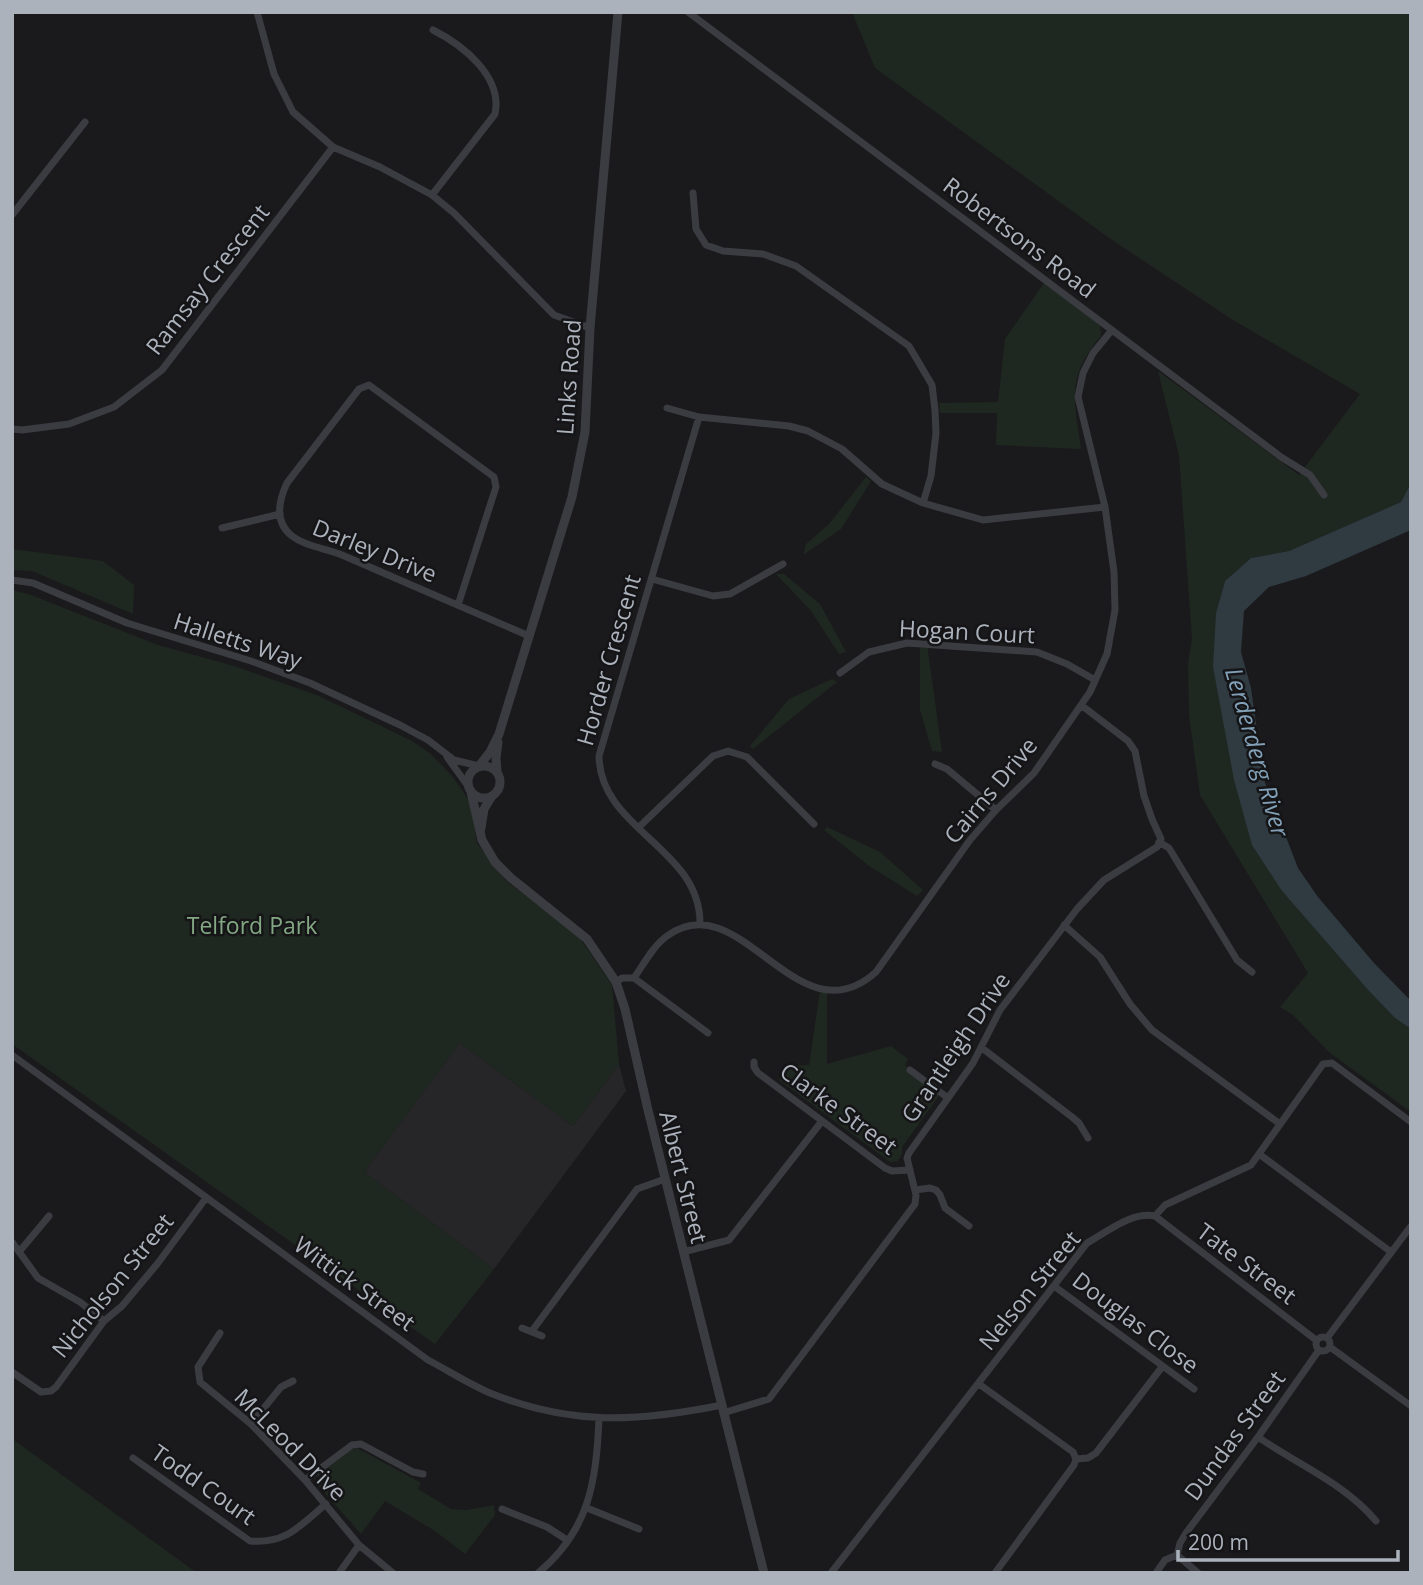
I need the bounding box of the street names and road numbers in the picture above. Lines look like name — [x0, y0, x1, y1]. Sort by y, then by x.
street label: Robertsons Road — [937, 169, 1103, 305]
street label: Ramsay Crescent — [138, 197, 276, 361]
street label: Links Road — [548, 318, 588, 436]
street label: Darley Drive — [308, 511, 442, 589]
street label: Horder Crescent — [568, 571, 648, 749]
street label: Halletts Way — [170, 604, 307, 676]
street label: Hogan Court — [898, 611, 1036, 651]
street label: Cairns Drive — [936, 730, 1044, 850]
street label: Grantleigh Drive — [893, 966, 1017, 1128]
street label: Clarke Street — [774, 1055, 904, 1161]
street label: Albert Street — [652, 1108, 716, 1246]
street label: Nicholson Street — [44, 1206, 180, 1364]
street label: Tate Street — [1191, 1215, 1303, 1311]
street label: Nelson Street — [971, 1224, 1087, 1356]
street label: Wittick Street — [288, 1228, 422, 1338]
street label: Douglas Close — [1066, 1264, 1206, 1380]
street label: Dundas Street — [1176, 1364, 1292, 1506]
street label: McLeod Drive — [228, 1381, 354, 1507]
street label: Todd Court — [145, 1436, 263, 1532]

